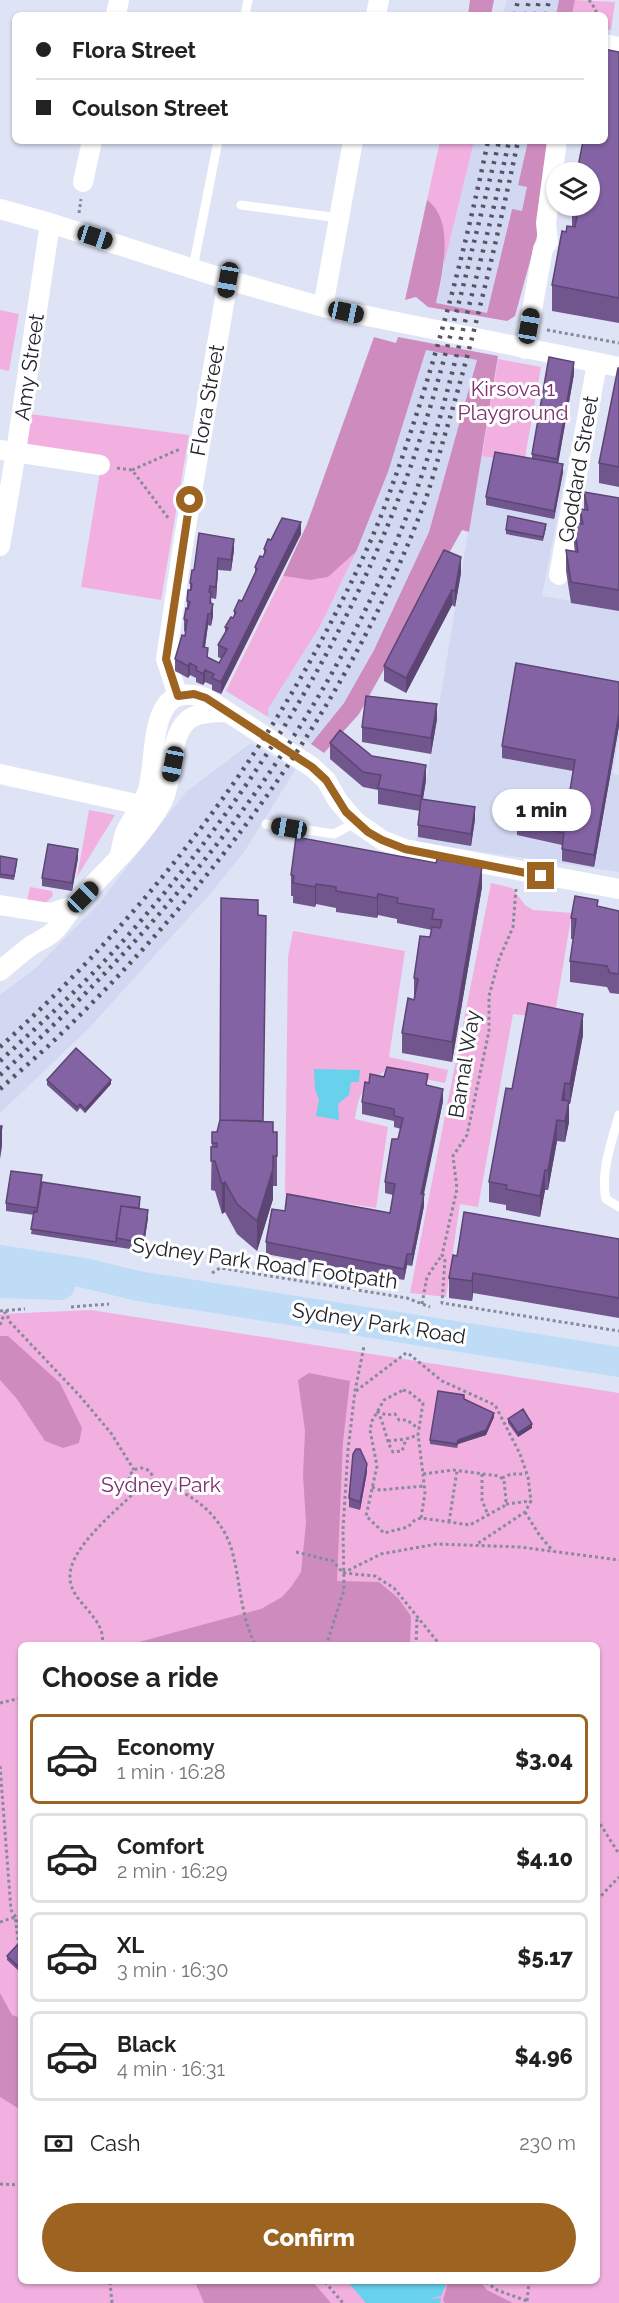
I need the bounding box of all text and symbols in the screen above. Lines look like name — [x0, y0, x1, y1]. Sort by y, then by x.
text: Flora Street — [72, 37, 196, 63]
text: Coulson Street — [72, 95, 228, 121]
map controls — [546, 162, 600, 216]
button: layers — [546, 162, 600, 216]
car — [75, 223, 115, 251]
car — [216, 261, 240, 299]
car — [327, 299, 365, 325]
car — [517, 307, 541, 345]
street label: Amy Street — [9, 312, 49, 422]
street label: Flora Street — [185, 342, 229, 458]
park label: Kirsova 1 Playground — [457, 376, 569, 425]
street label: Goddard Street — [553, 394, 603, 544]
route start — [176, 486, 203, 513]
car — [161, 745, 185, 783]
callout: 1 min — [492, 789, 590, 831]
text: 1 min — [516, 798, 567, 822]
car — [270, 816, 308, 840]
route end — [527, 862, 554, 889]
car — [64, 878, 102, 916]
street label: Bamal Way — [443, 1008, 485, 1120]
street label: Sydney Park Road Footpath — [131, 1232, 399, 1294]
street label: Sydney Park Road — [290, 1297, 468, 1349]
park label: Sydney Park — [101, 1472, 221, 1497]
text: Choose a ride — [42, 1662, 218, 1693]
icon: car — [45, 1732, 99, 1786]
text: Economy — [117, 1734, 215, 1760]
text: $3.04 — [515, 1746, 573, 1772]
text: 1 min · 16:28 — [117, 1760, 226, 1784]
icon: car — [45, 1831, 99, 1885]
text: Comfort — [117, 1833, 204, 1859]
text: $4.10 — [516, 1845, 573, 1871]
text: 2 min · 16:29 — [117, 1859, 227, 1883]
icon: car — [45, 1930, 99, 1984]
text: XL — [117, 1932, 144, 1958]
text: $5.17 — [517, 1944, 573, 1970]
text: 3 min · 16:30 — [117, 1958, 228, 1982]
icon: car — [45, 2029, 99, 2083]
text: Black — [117, 2031, 176, 2057]
text: $4.96 — [515, 2043, 573, 2069]
text: 4 min · 16:31 — [117, 2057, 225, 2081]
icon: cash — [42, 2127, 75, 2160]
text: Cash — [90, 2130, 141, 2156]
text: 230 m — [519, 2131, 576, 2155]
button: Confirm — [42, 2203, 576, 2272]

